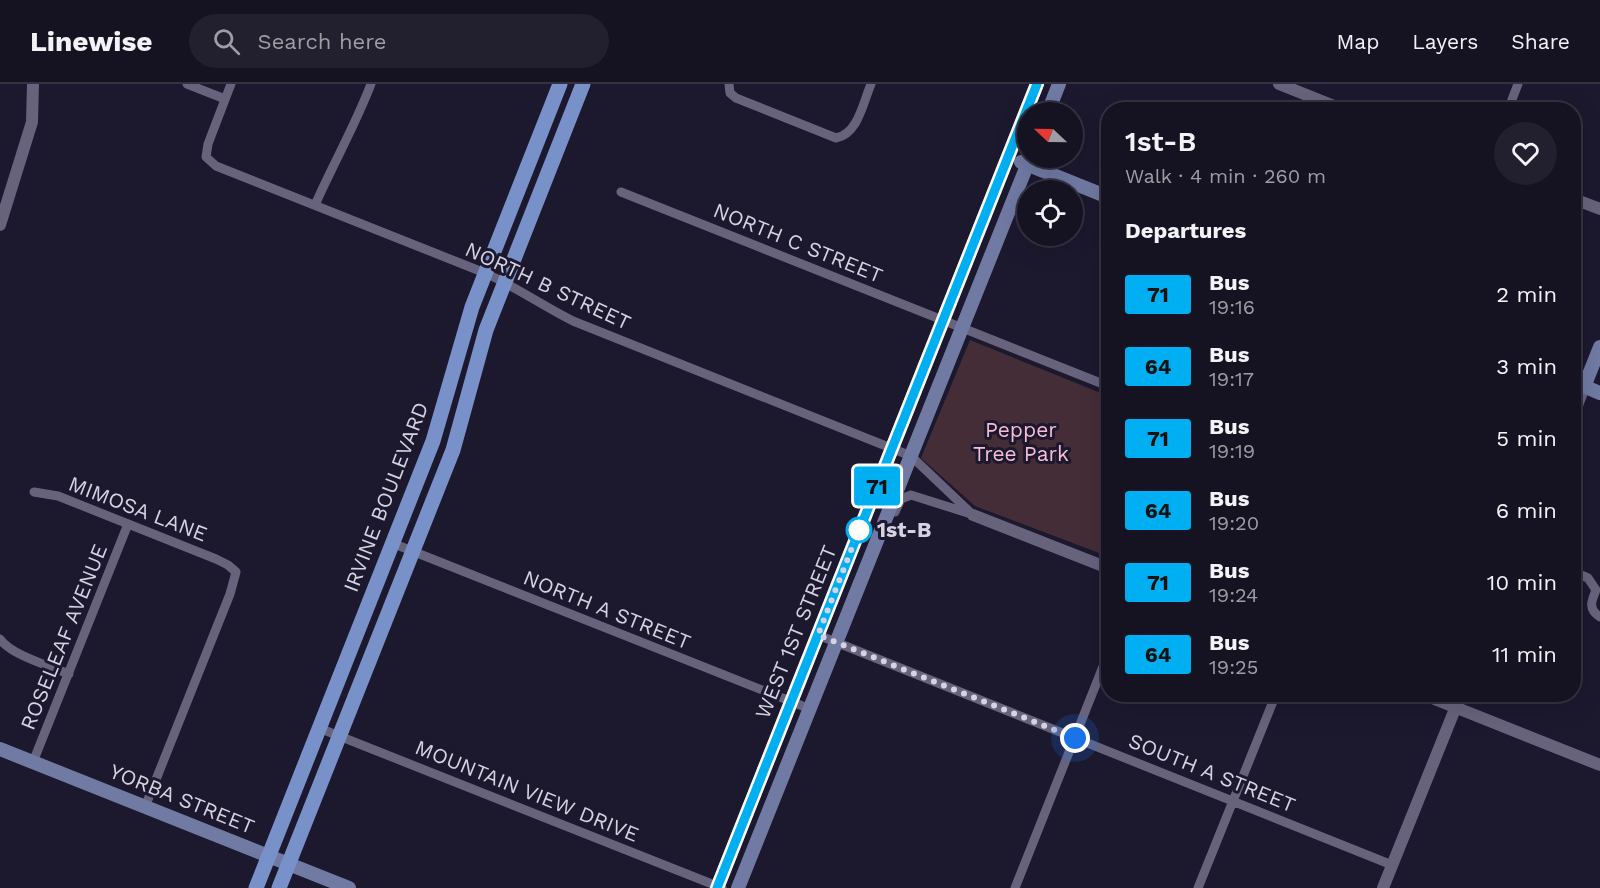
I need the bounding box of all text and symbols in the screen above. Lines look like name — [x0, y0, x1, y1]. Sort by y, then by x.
search box — [189, 14, 609, 68]
text: Linewise — [30, 25, 153, 58]
icon: search — [210, 25, 243, 58]
text: Search here — [258, 29, 387, 54]
text: Map — [1336, 29, 1379, 54]
text: Layers — [1412, 29, 1478, 54]
text: Share — [1511, 29, 1570, 54]
north arrow — [1017, 102, 1083, 168]
map controls — [1017, 102, 1083, 246]
button: heart — [1494, 122, 1557, 185]
text: 1st-B — [1125, 125, 1196, 158]
text: Walk · 4 min · 260 m — [1125, 164, 1326, 188]
button: locate — [1017, 180, 1083, 246]
street label: NORTH C STREET — [710, 197, 887, 288]
text: Departures — [1125, 218, 1246, 243]
street label: NORTH B STREET — [461, 236, 635, 335]
text: Bus — [1209, 270, 1249, 295]
text: 71 — [1147, 282, 1169, 307]
text: 2 min — [1496, 282, 1557, 307]
text: 19:16 — [1209, 295, 1255, 319]
text: Bus — [1209, 342, 1249, 367]
text: 64 — [1145, 354, 1171, 379]
text: 3 min — [1496, 354, 1557, 379]
text: 19:17 — [1209, 367, 1254, 391]
street label: IRVINE BOULEVARD — [338, 398, 433, 595]
text: Bus — [1209, 414, 1249, 439]
park label: Pepper Tree Park — [973, 417, 1069, 466]
text: 71 — [1147, 426, 1169, 451]
text: 5 min — [1496, 426, 1557, 451]
text: 19:19 — [1209, 439, 1255, 463]
line badge: 71 — [850, 466, 904, 506]
street label: MIMOSA LANE — [65, 471, 211, 546]
text: 71 — [866, 474, 888, 499]
text: Bus — [1209, 486, 1249, 511]
text: 64 — [1145, 498, 1171, 523]
text: 6 min — [1496, 498, 1557, 523]
text: 19:20 — [1209, 511, 1259, 535]
marker: 1st-B — [846, 517, 872, 543]
place label: 1st-B — [877, 517, 931, 542]
street label: ROSELEAF AVENUE — [15, 540, 112, 733]
street label: WEST 1ST STREET — [749, 541, 842, 722]
text: Bus — [1209, 558, 1249, 583]
street label: NORTH A STREET — [520, 565, 695, 655]
text: 71 — [1147, 570, 1169, 595]
text: 10 min — [1487, 570, 1557, 595]
text: 19:24 — [1209, 583, 1258, 607]
text: Bus — [1209, 630, 1249, 655]
text: 64 — [1145, 642, 1171, 667]
text: 11 min — [1492, 642, 1557, 667]
text: 19:25 — [1209, 655, 1258, 679]
your location — [1060, 723, 1090, 753]
street label: SOUTH A STREET — [1125, 728, 1299, 818]
street label: MOUNTAIN VIEW DRIVE — [412, 734, 643, 847]
street label: YORBA STREET — [106, 758, 259, 839]

